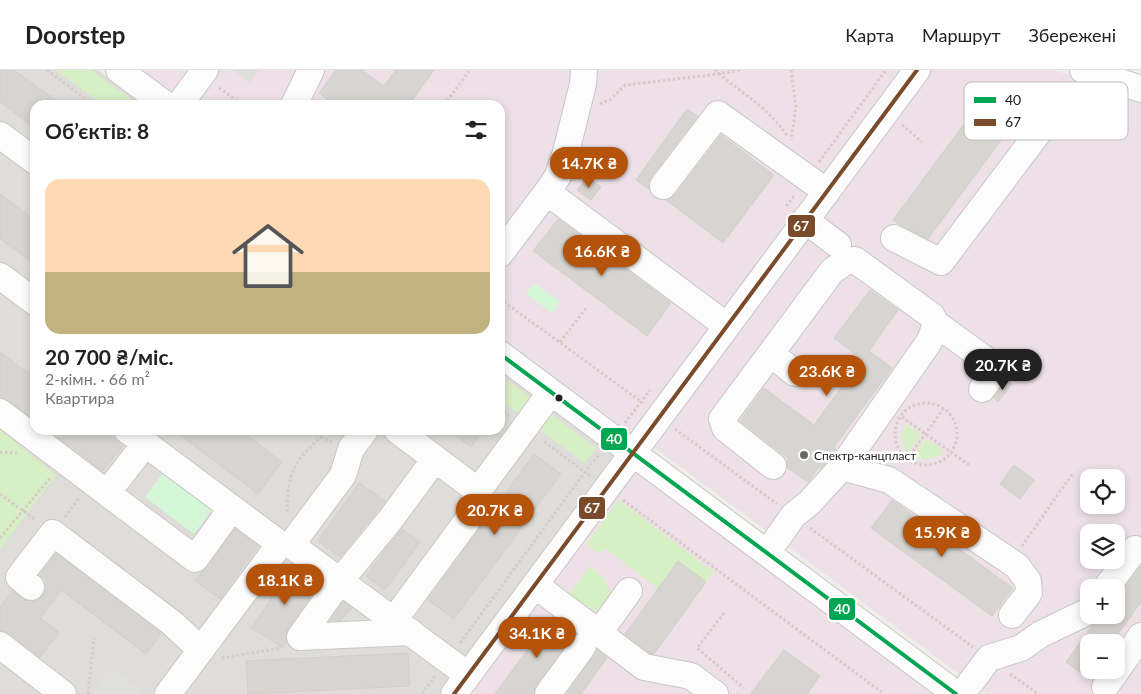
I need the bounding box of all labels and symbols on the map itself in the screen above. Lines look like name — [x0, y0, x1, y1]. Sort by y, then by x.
legend — [964, 82, 1128, 140]
text: 40 — [1005, 91, 1021, 108]
text: 67 — [1005, 113, 1021, 130]
pin: 14.7K ₴ — [543, 146, 635, 189]
line badge: 67 — [787, 214, 816, 238]
text: 67 — [793, 217, 809, 234]
pin: 16.6K ₴ — [556, 234, 648, 277]
pin: 20.7K ₴ — [957, 348, 1049, 391]
pin: 23.6K ₴ — [781, 354, 873, 397]
unlabelled marker — [554, 393, 564, 403]
line badge: 40 — [600, 427, 628, 451]
text: 40 — [606, 430, 622, 447]
place label: Спектр-канцпласт — [814, 448, 916, 463]
marker: Спектр-канцпласт — [798, 449, 810, 461]
pin: 20.7K ₴ — [449, 494, 541, 536]
line badge: 67 — [578, 496, 606, 520]
text: 67 — [584, 499, 600, 516]
pin: 15.9K ₴ — [896, 516, 988, 558]
pin: 18.1K ₴ — [239, 564, 331, 606]
line badge: 40 — [828, 597, 856, 621]
text: 40 — [834, 600, 850, 617]
pin: 34.1K ₴ — [491, 616, 583, 659]

